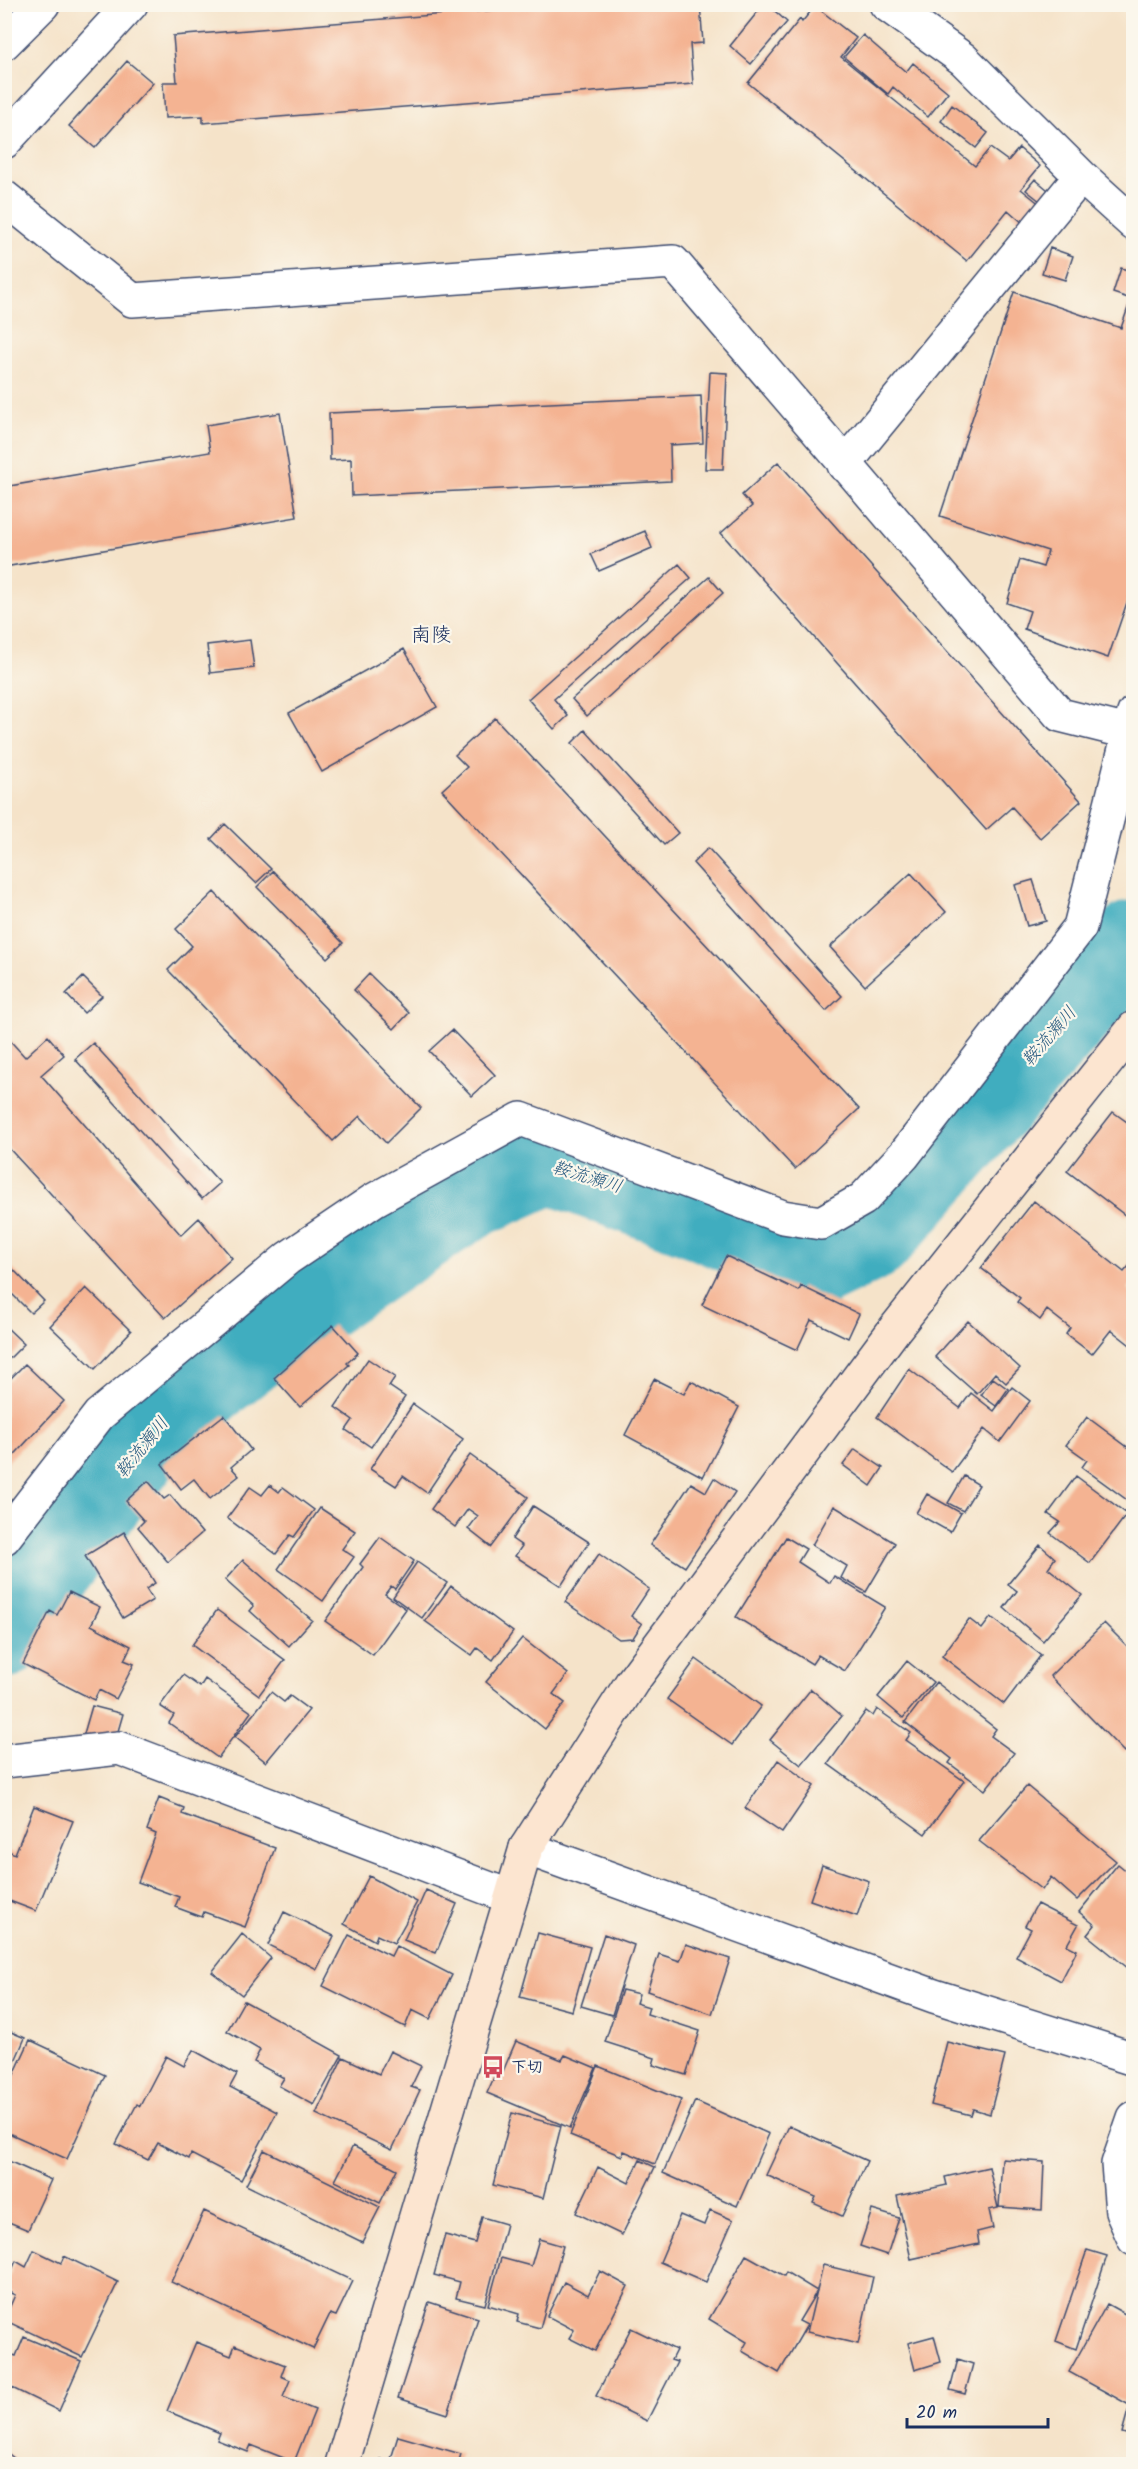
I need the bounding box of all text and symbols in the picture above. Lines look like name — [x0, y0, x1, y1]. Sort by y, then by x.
district label: 南陵 — [411, 620, 451, 652]
water label: 鞍流瀬川 — [1015, 1000, 1085, 1074]
water label: 鞍流瀬川 — [548, 1154, 626, 1202]
water label: 鞍流瀬川 — [109, 1411, 177, 1485]
bus stop icon: 下切 — [480, 2054, 506, 2080]
place label: 下切 — [511, 2055, 543, 2080]
scale bar — [907, 2391, 1048, 2429]
text: 20 m — [916, 2399, 957, 2428]

